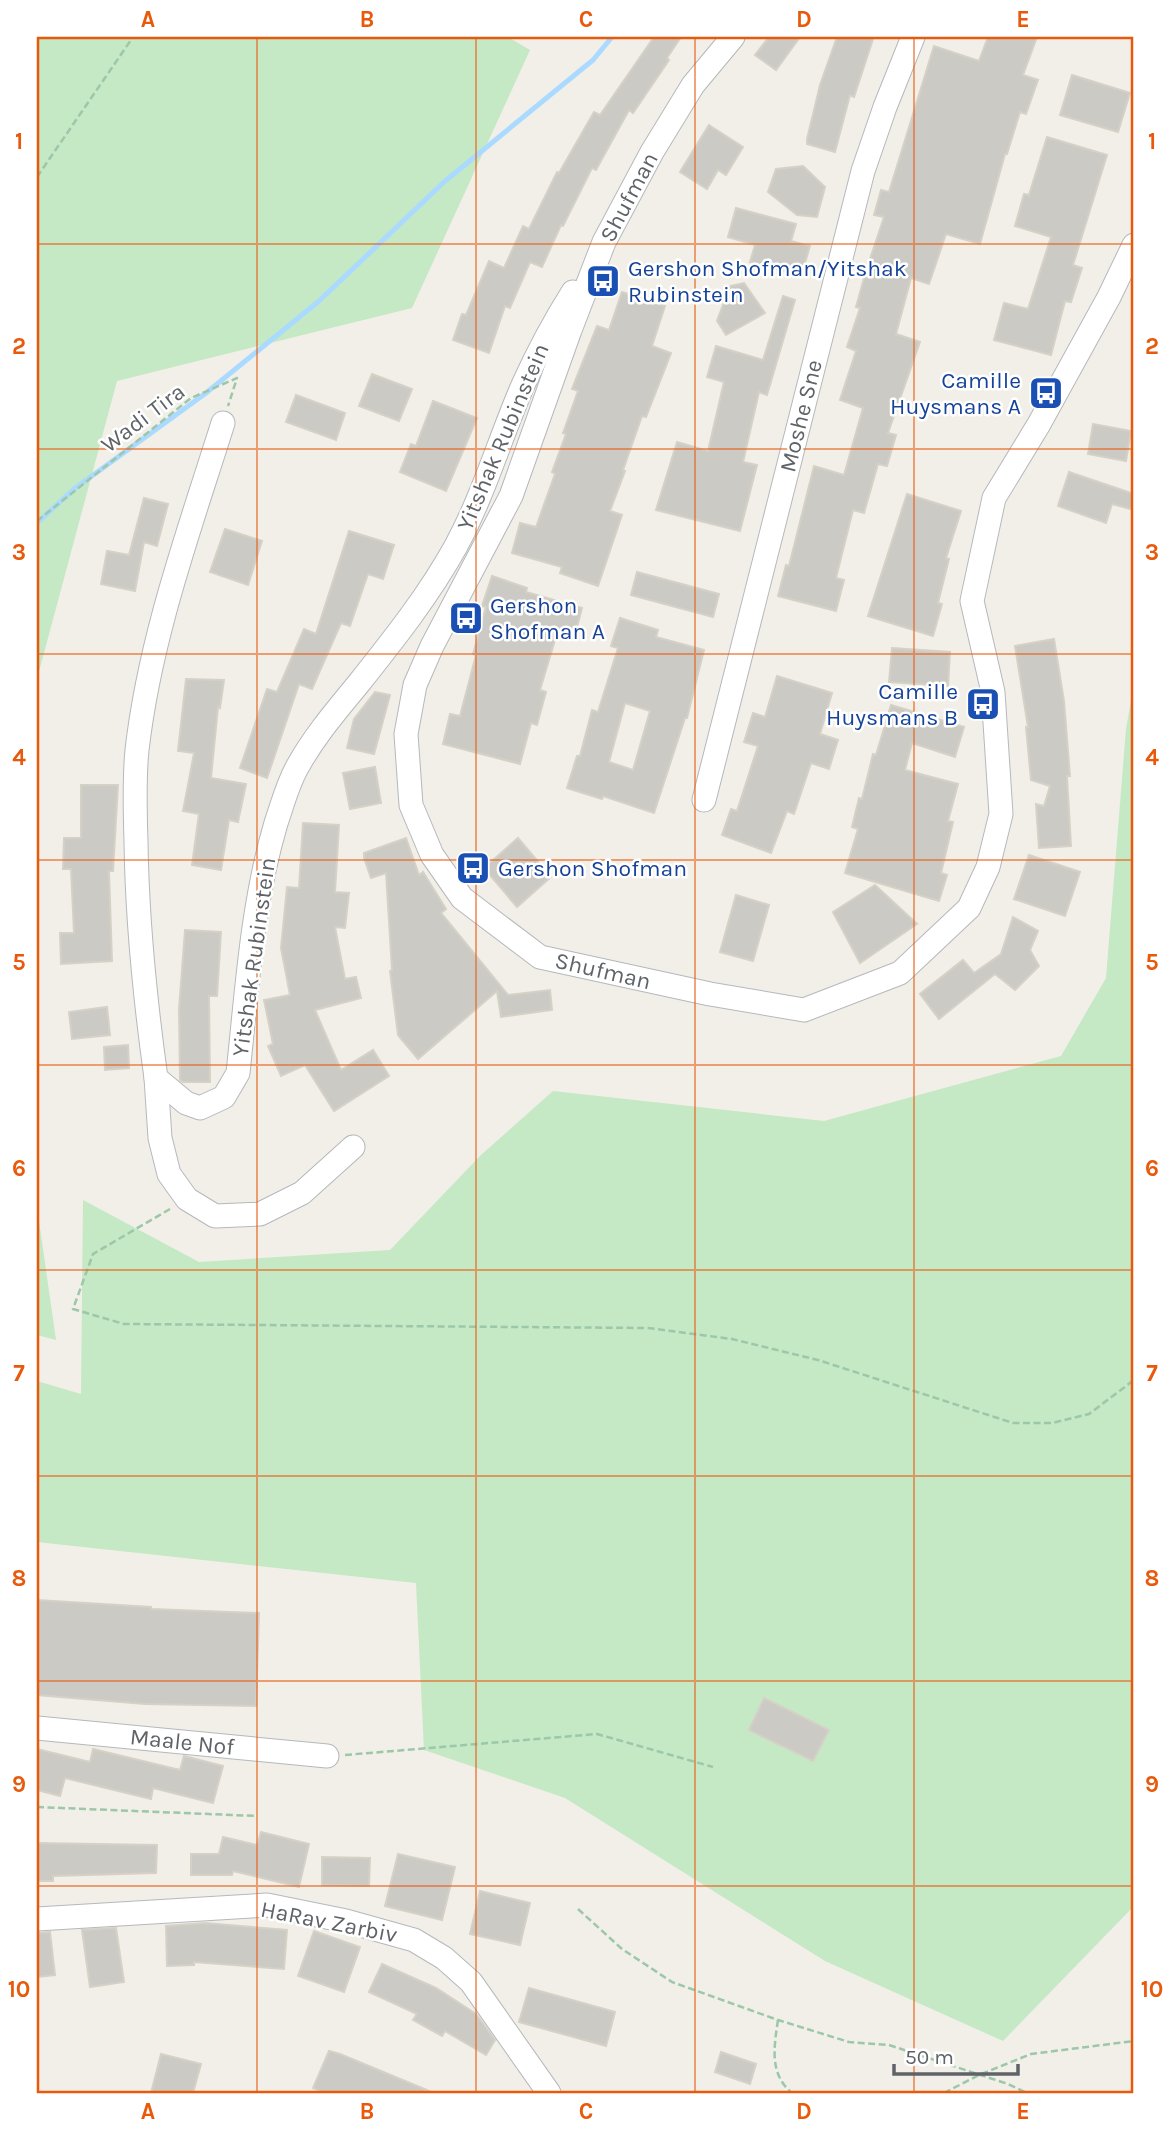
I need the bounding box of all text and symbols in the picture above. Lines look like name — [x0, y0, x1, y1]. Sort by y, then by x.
text: A — [141, 6, 155, 33]
text: B — [360, 6, 374, 33]
text: C — [579, 6, 593, 33]
text: D — [796, 6, 812, 33]
text: E — [1016, 6, 1030, 33]
text: 1 — [15, 128, 23, 155]
text: 1 — [1148, 128, 1156, 155]
street label: Shufman — [594, 148, 664, 246]
place label: Gershon Shofman/Yitshak Rubinstein — [628, 255, 907, 308]
bus stop icon: Gershon Shofman/Yitshak Rubinstein — [584, 262, 622, 300]
text: 2 — [12, 333, 26, 360]
text: 2 — [1145, 333, 1159, 360]
street label: Yitshak Rubinstein — [451, 339, 555, 535]
street label: Moshe Sne — [774, 357, 828, 475]
place label: Camille Huysmans A — [890, 367, 1021, 420]
bus stop icon: Camille Huysmans A — [1027, 374, 1065, 412]
street label: Wadi Tira — [96, 378, 190, 458]
text: 3 — [12, 539, 26, 566]
text: 3 — [1145, 539, 1159, 566]
place label: Gershon Shofman A — [490, 592, 605, 645]
bus stop icon: Gershon Shofman A — [447, 599, 485, 637]
place label: Camille Huysmans B — [826, 678, 958, 731]
bus stop icon: Camille Huysmans B — [964, 685, 1002, 723]
text: 4 — [12, 744, 26, 771]
text: 4 — [1145, 744, 1159, 771]
bus stop icon: Gershon Shofman — [454, 849, 492, 887]
place label: Gershon Shofman — [498, 855, 687, 882]
street label: Yitshak Rubinstein — [227, 856, 281, 1058]
street label: Shufman — [552, 947, 654, 995]
text: 5 — [12, 949, 26, 976]
text: 5 — [1145, 949, 1159, 976]
text: 6 — [12, 1155, 26, 1182]
text: 6 — [1145, 1155, 1159, 1182]
text: 7 — [13, 1360, 25, 1387]
text: 7 — [1146, 1360, 1158, 1387]
text: 8 — [12, 1565, 26, 1592]
text: 8 — [1145, 1565, 1159, 1592]
street label: Maale Nof — [129, 1723, 236, 1761]
text: 9 — [12, 1771, 26, 1798]
text: 9 — [1145, 1771, 1159, 1798]
street label: HaRav Zarbiv — [258, 1896, 400, 1949]
text: 10 — [8, 1976, 30, 2003]
text: 10 — [1141, 1976, 1163, 2003]
scale bar — [894, 2032, 1019, 2076]
text: 50 m — [905, 2045, 954, 2069]
text: A — [141, 2098, 155, 2125]
text: B — [360, 2098, 374, 2125]
text: C — [579, 2098, 593, 2125]
text: D — [796, 2098, 812, 2125]
text: E — [1016, 2098, 1030, 2125]

